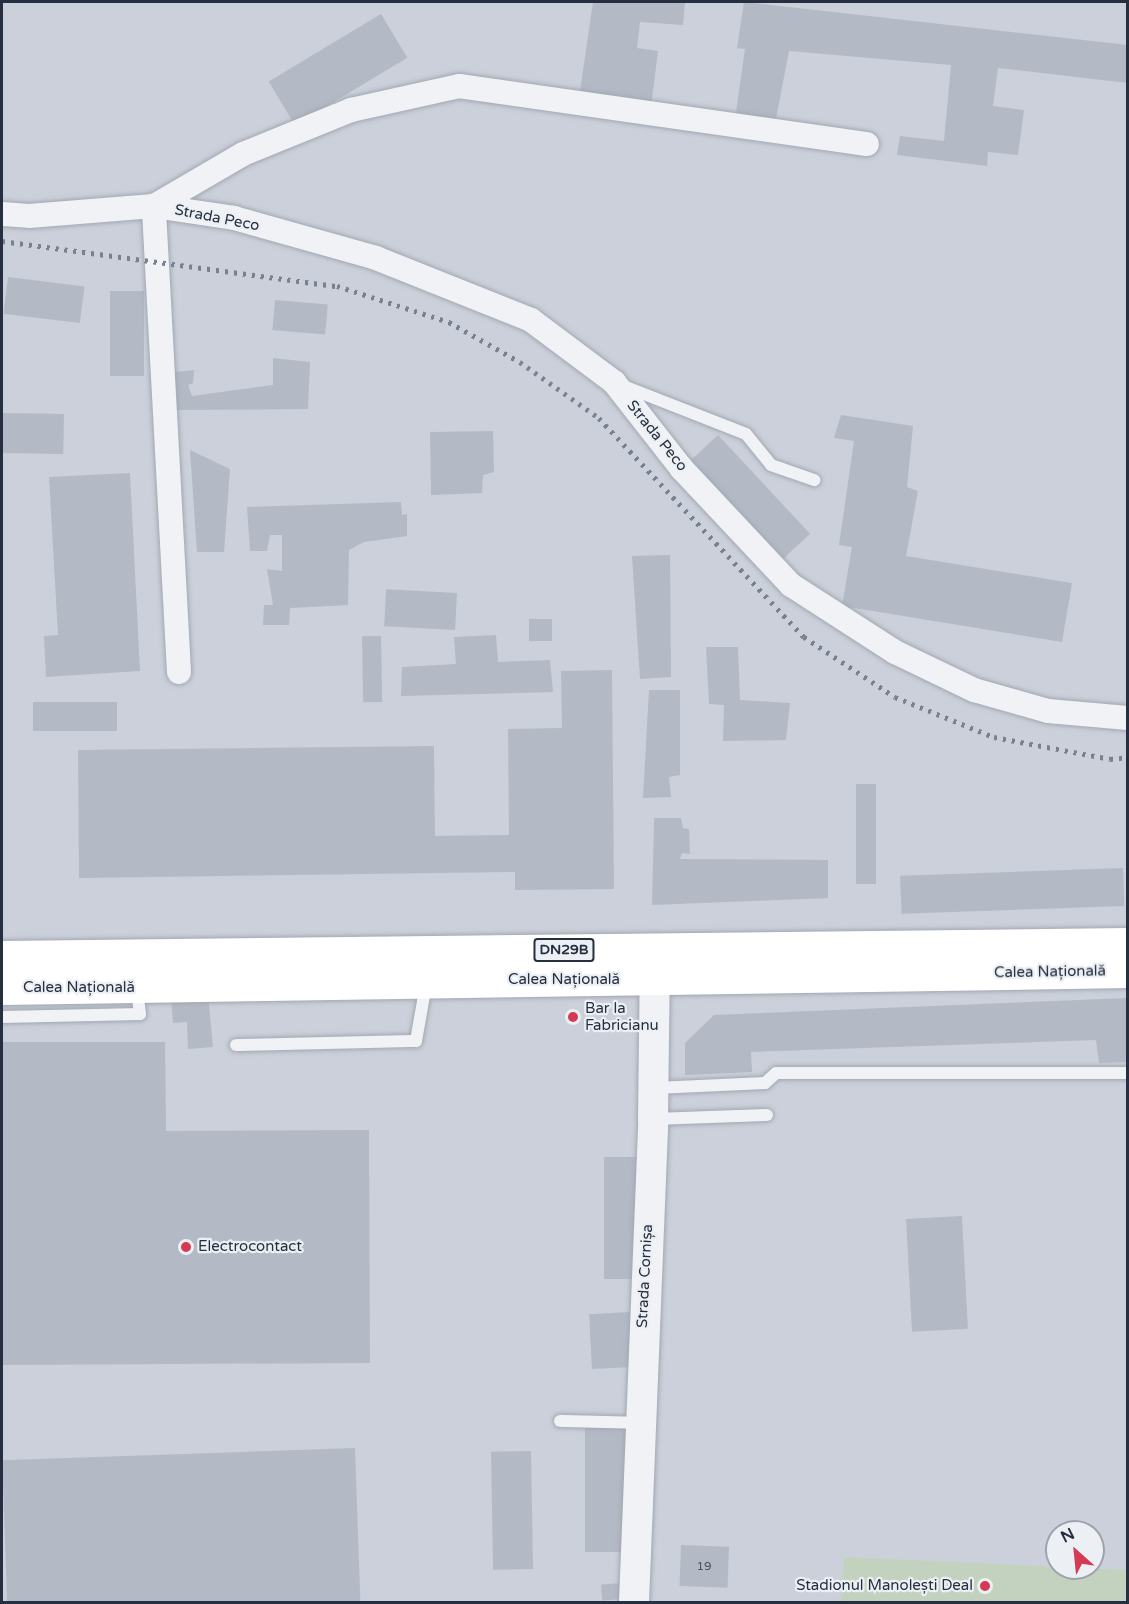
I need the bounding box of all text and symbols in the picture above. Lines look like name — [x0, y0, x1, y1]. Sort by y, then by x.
street label: Strada Peco — [173, 201, 261, 235]
street label: Strada Peco — [623, 397, 691, 475]
road number: DN29B — [532, 939, 596, 961]
street label: Calea Națională — [994, 962, 1106, 982]
street label: Calea Națională — [508, 971, 620, 989]
street label: Calea Națională — [23, 979, 135, 997]
place label: Bar la Fabricianu — [585, 999, 659, 1034]
marker: Bar la Fabricianu — [566, 1010, 580, 1024]
street label: Strada Cornișa — [633, 1224, 657, 1328]
place label: Electrocontact — [198, 1238, 302, 1256]
marker: Electrocontact — [179, 1240, 193, 1254]
north arrow — [1045, 1520, 1105, 1580]
text: N — [1057, 1524, 1078, 1548]
house number: 19 — [696, 1560, 712, 1574]
place label: Stadionul Manolești Deal — [796, 1577, 973, 1595]
marker: Stadionul Manolești Deal — [978, 1579, 992, 1593]

